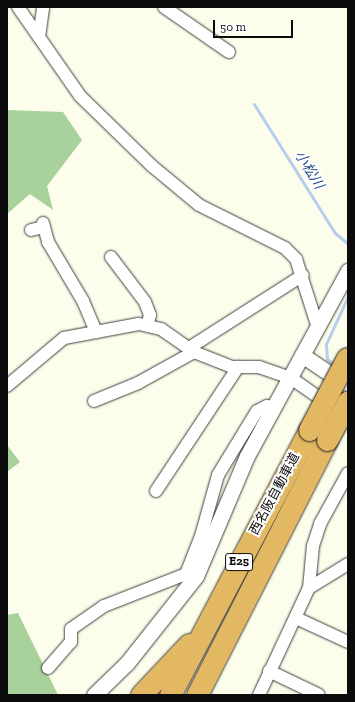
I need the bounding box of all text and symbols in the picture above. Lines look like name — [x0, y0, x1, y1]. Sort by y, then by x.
scale bar — [215, 12, 295, 38]
text: 50 m — [220, 20, 246, 34]
water label: 小松川 — [291, 148, 327, 192]
street label: 西名阪自動車道 — [247, 450, 303, 538]
road number: E25 — [225, 552, 253, 572]

